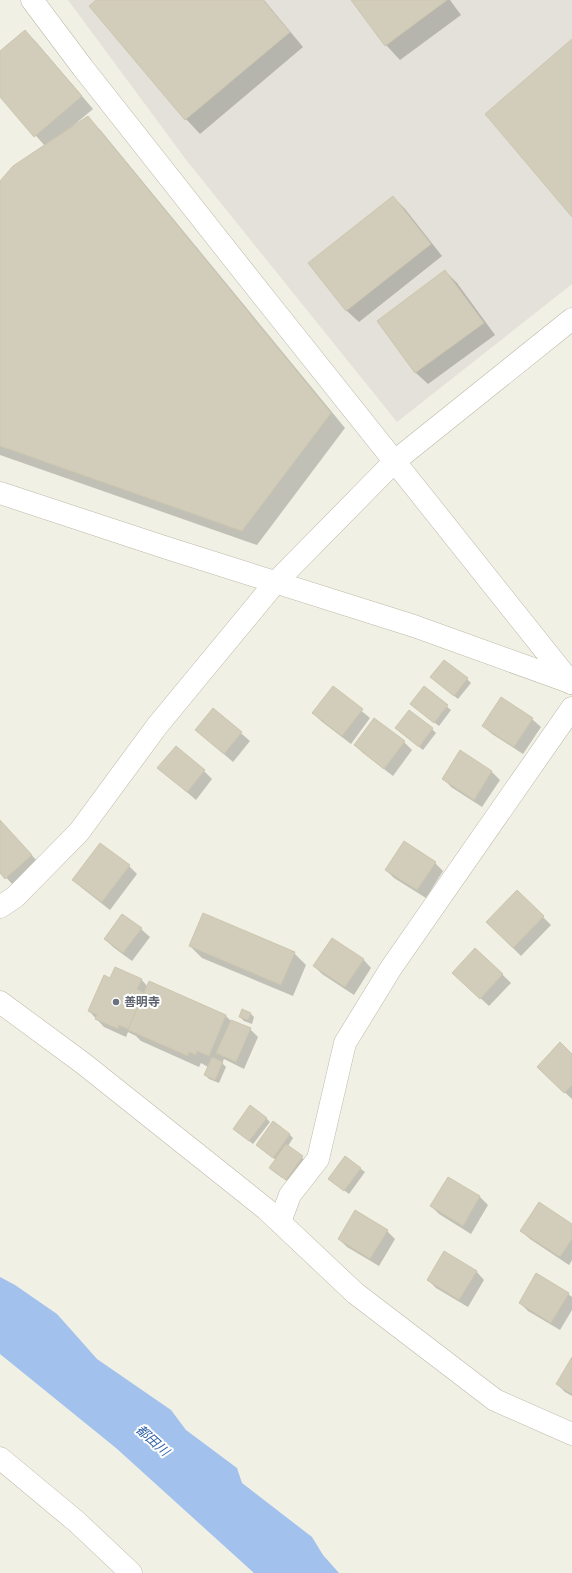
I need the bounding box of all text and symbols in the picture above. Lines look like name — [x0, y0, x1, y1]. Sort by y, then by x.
place label: 善明寺 — [124, 995, 160, 1009]
marker: 善明寺 — [111, 997, 121, 1007]
water label: 都田川 — [133, 1422, 174, 1460]

